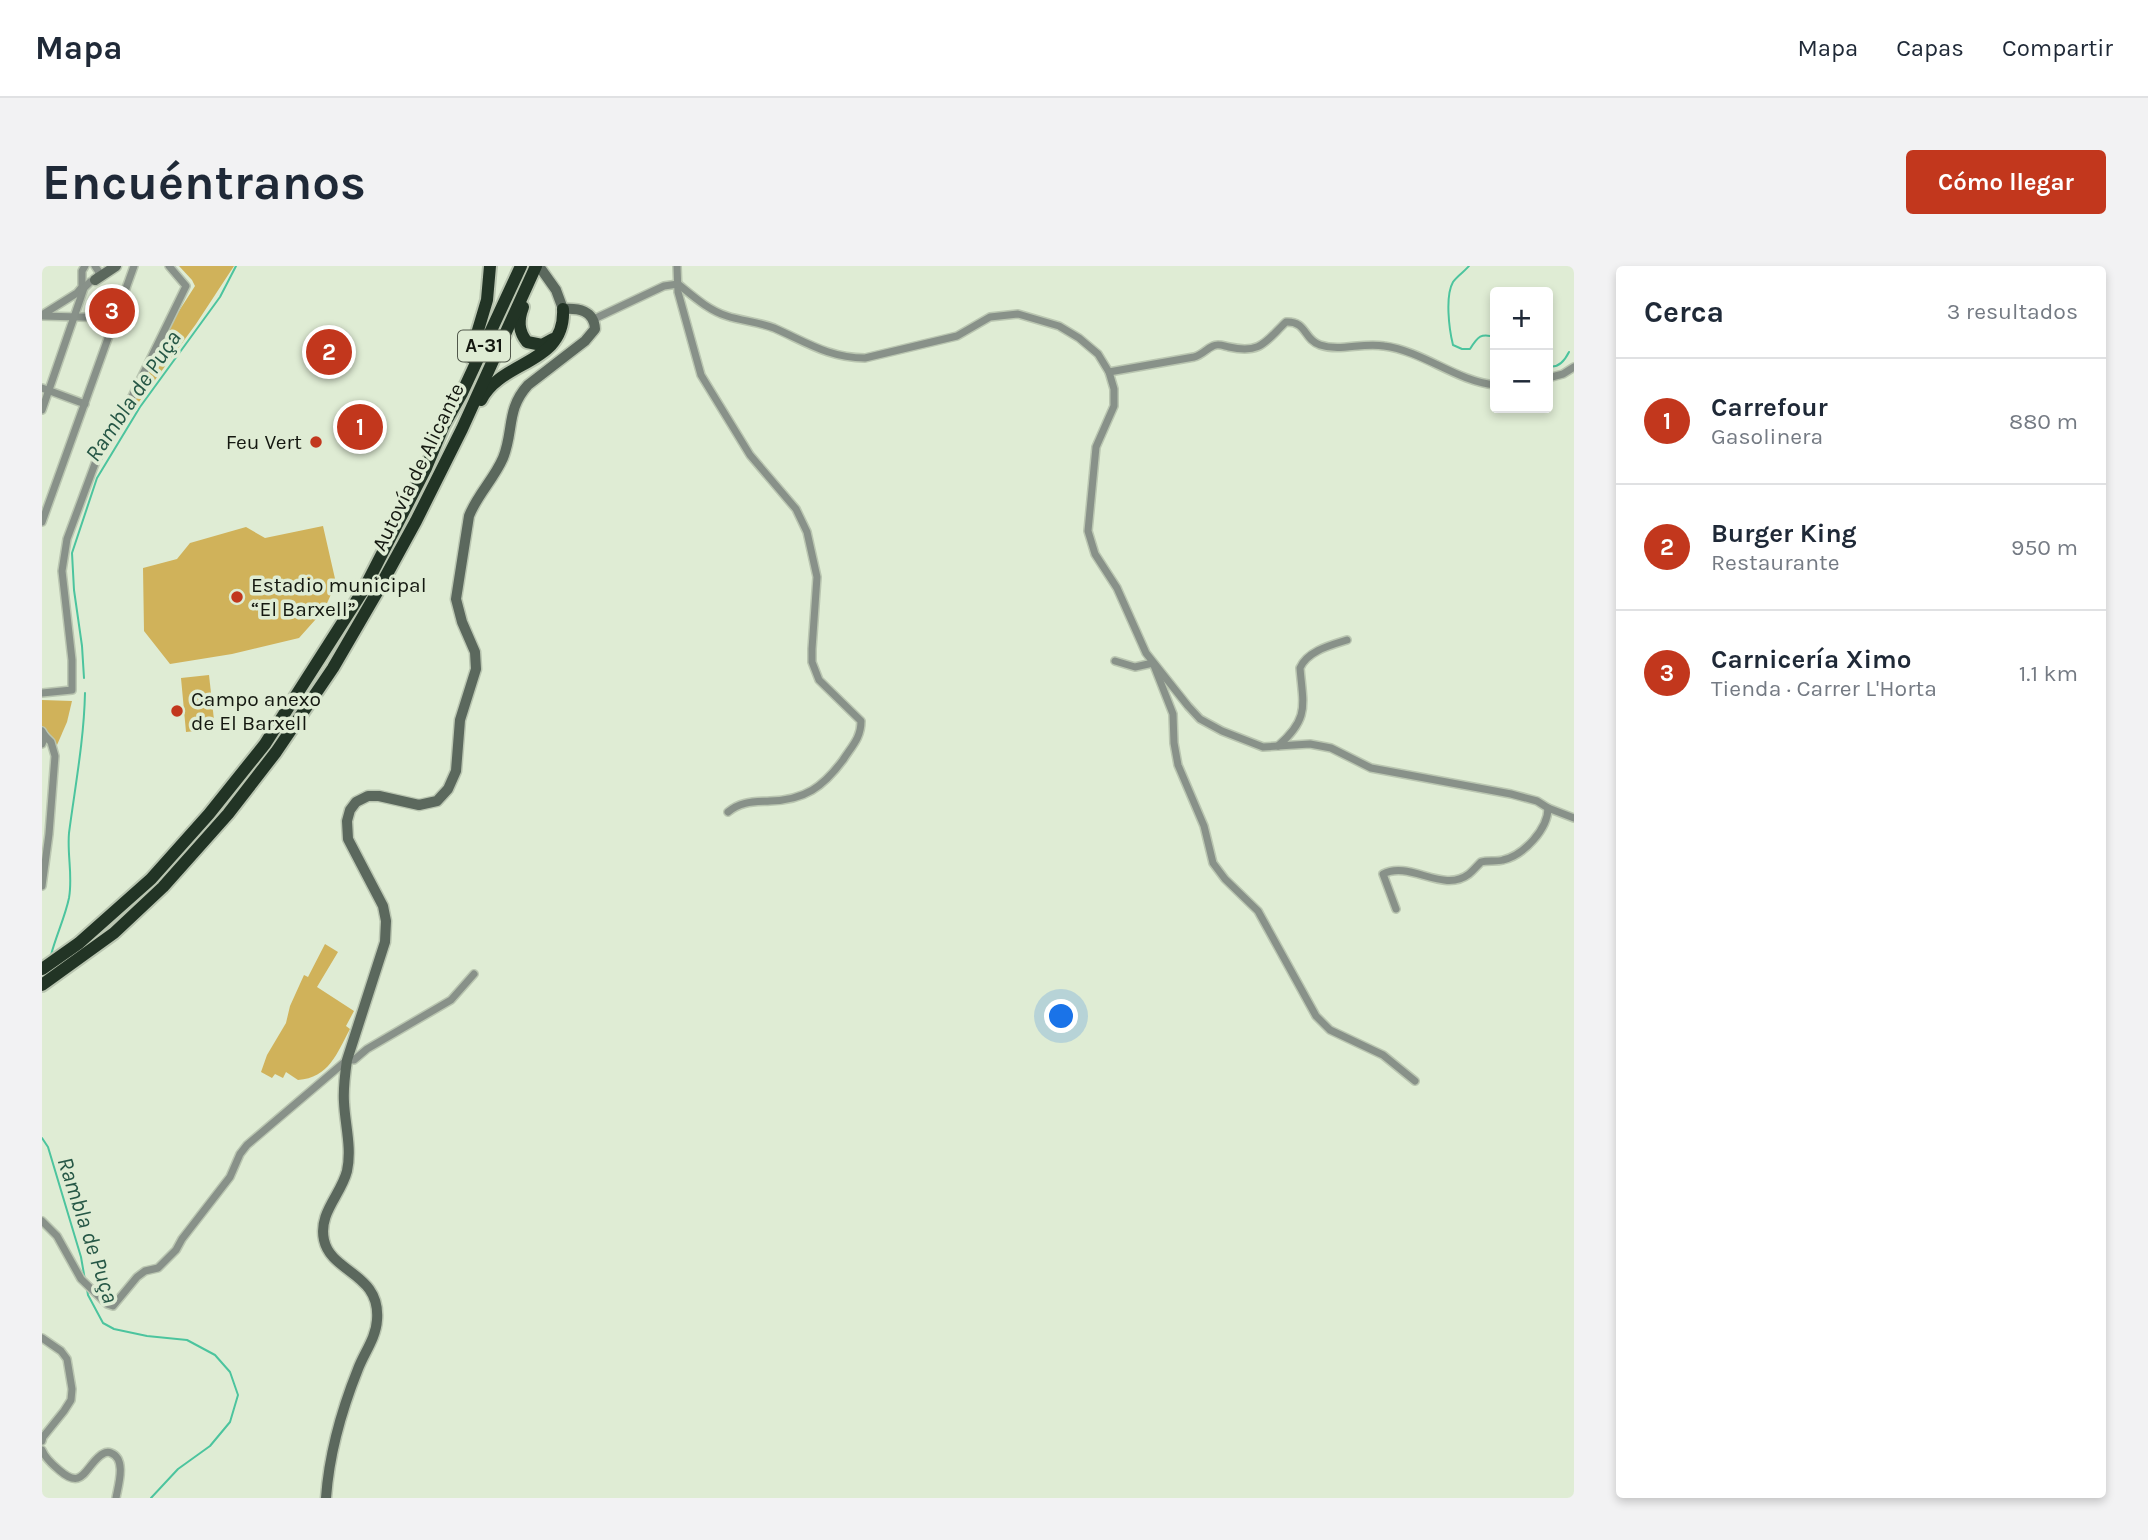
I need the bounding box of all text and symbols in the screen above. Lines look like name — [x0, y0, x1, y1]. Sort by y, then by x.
text: Mapa — [35, 29, 123, 67]
text: Mapa — [1797, 34, 1858, 62]
text: Capas — [1896, 34, 1964, 62]
text: Compartir — [2002, 34, 2113, 62]
button: Cómo llegar — [1906, 150, 2106, 214]
text: Encuéntranos — [42, 154, 366, 211]
pin: 3 — [89, 285, 135, 337]
map controls — [1490, 287, 1553, 413]
button: + — [1490, 287, 1553, 350]
text: Cerca — [1644, 294, 1724, 330]
text: 3 resultados — [1947, 298, 2078, 325]
water label: Rambla de Puça — [79, 325, 187, 467]
pin: 2 — [306, 326, 352, 378]
road number: A-31 — [458, 330, 510, 362]
button: − — [1490, 350, 1553, 413]
street label: Autovía de Alicante — [367, 379, 469, 555]
text: Carrefour — [1711, 392, 1828, 423]
pin: 1 — [337, 401, 383, 453]
text: 1 — [1663, 408, 1671, 435]
text: 880 m — [2009, 408, 2078, 435]
text: Gasolinera — [1711, 423, 1823, 450]
place label: Feu Vert — [226, 430, 302, 454]
marker: Feu Vert — [308, 434, 324, 450]
text: Burger King — [1711, 518, 1857, 549]
text: 2 — [1660, 534, 1674, 561]
text: 950 m — [2011, 534, 2078, 561]
text: Restaurante — [1711, 549, 1840, 576]
place label: Estadio municipal “El Barxell” — [251, 573, 427, 621]
marker: Estadio municipal “El Barxell” — [229, 589, 245, 605]
text: Carnicería Ximo — [1711, 644, 1911, 675]
text: 3 — [1660, 660, 1674, 687]
text: 1.1 km — [2019, 660, 2078, 687]
text: Tienda · Carrer L'Horta — [1711, 675, 1937, 702]
place label: Campo anexo de El Barxell — [191, 687, 321, 735]
marker: Campo anexo de El Barxell — [169, 703, 185, 719]
your location — [1044, 999, 1078, 1033]
water label: Rambla de Puça — [52, 1153, 124, 1307]

